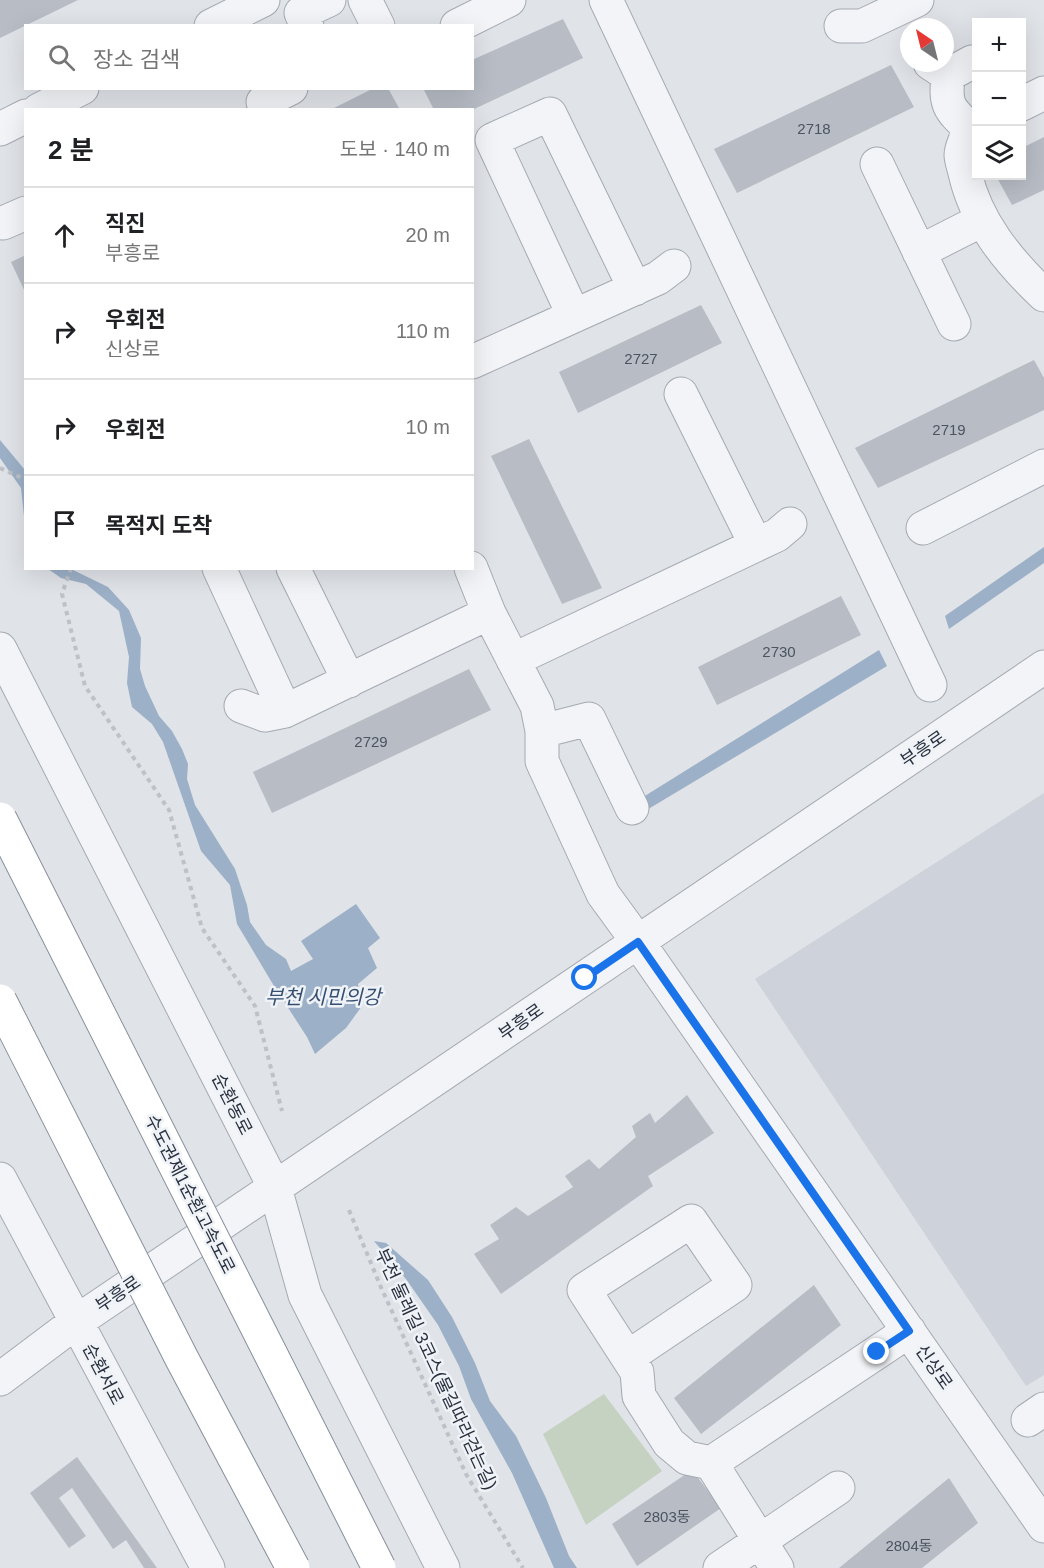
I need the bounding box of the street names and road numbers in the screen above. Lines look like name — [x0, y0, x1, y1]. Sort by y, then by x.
street label: 부흥로 — [897, 727, 949, 771]
street label: 부흥로 — [495, 1000, 547, 1044]
street label: 순환동로 — [208, 1070, 256, 1138]
street label: 수도권제1순환고속도로 — [141, 1111, 239, 1277]
street label: 부천 둘레길 3코스(물길따라걷는길) — [371, 1245, 501, 1493]
street label: 부흥로 — [92, 1272, 144, 1316]
street label: 순환서로 — [79, 1340, 127, 1408]
street label: 신상로 — [912, 1341, 956, 1393]

